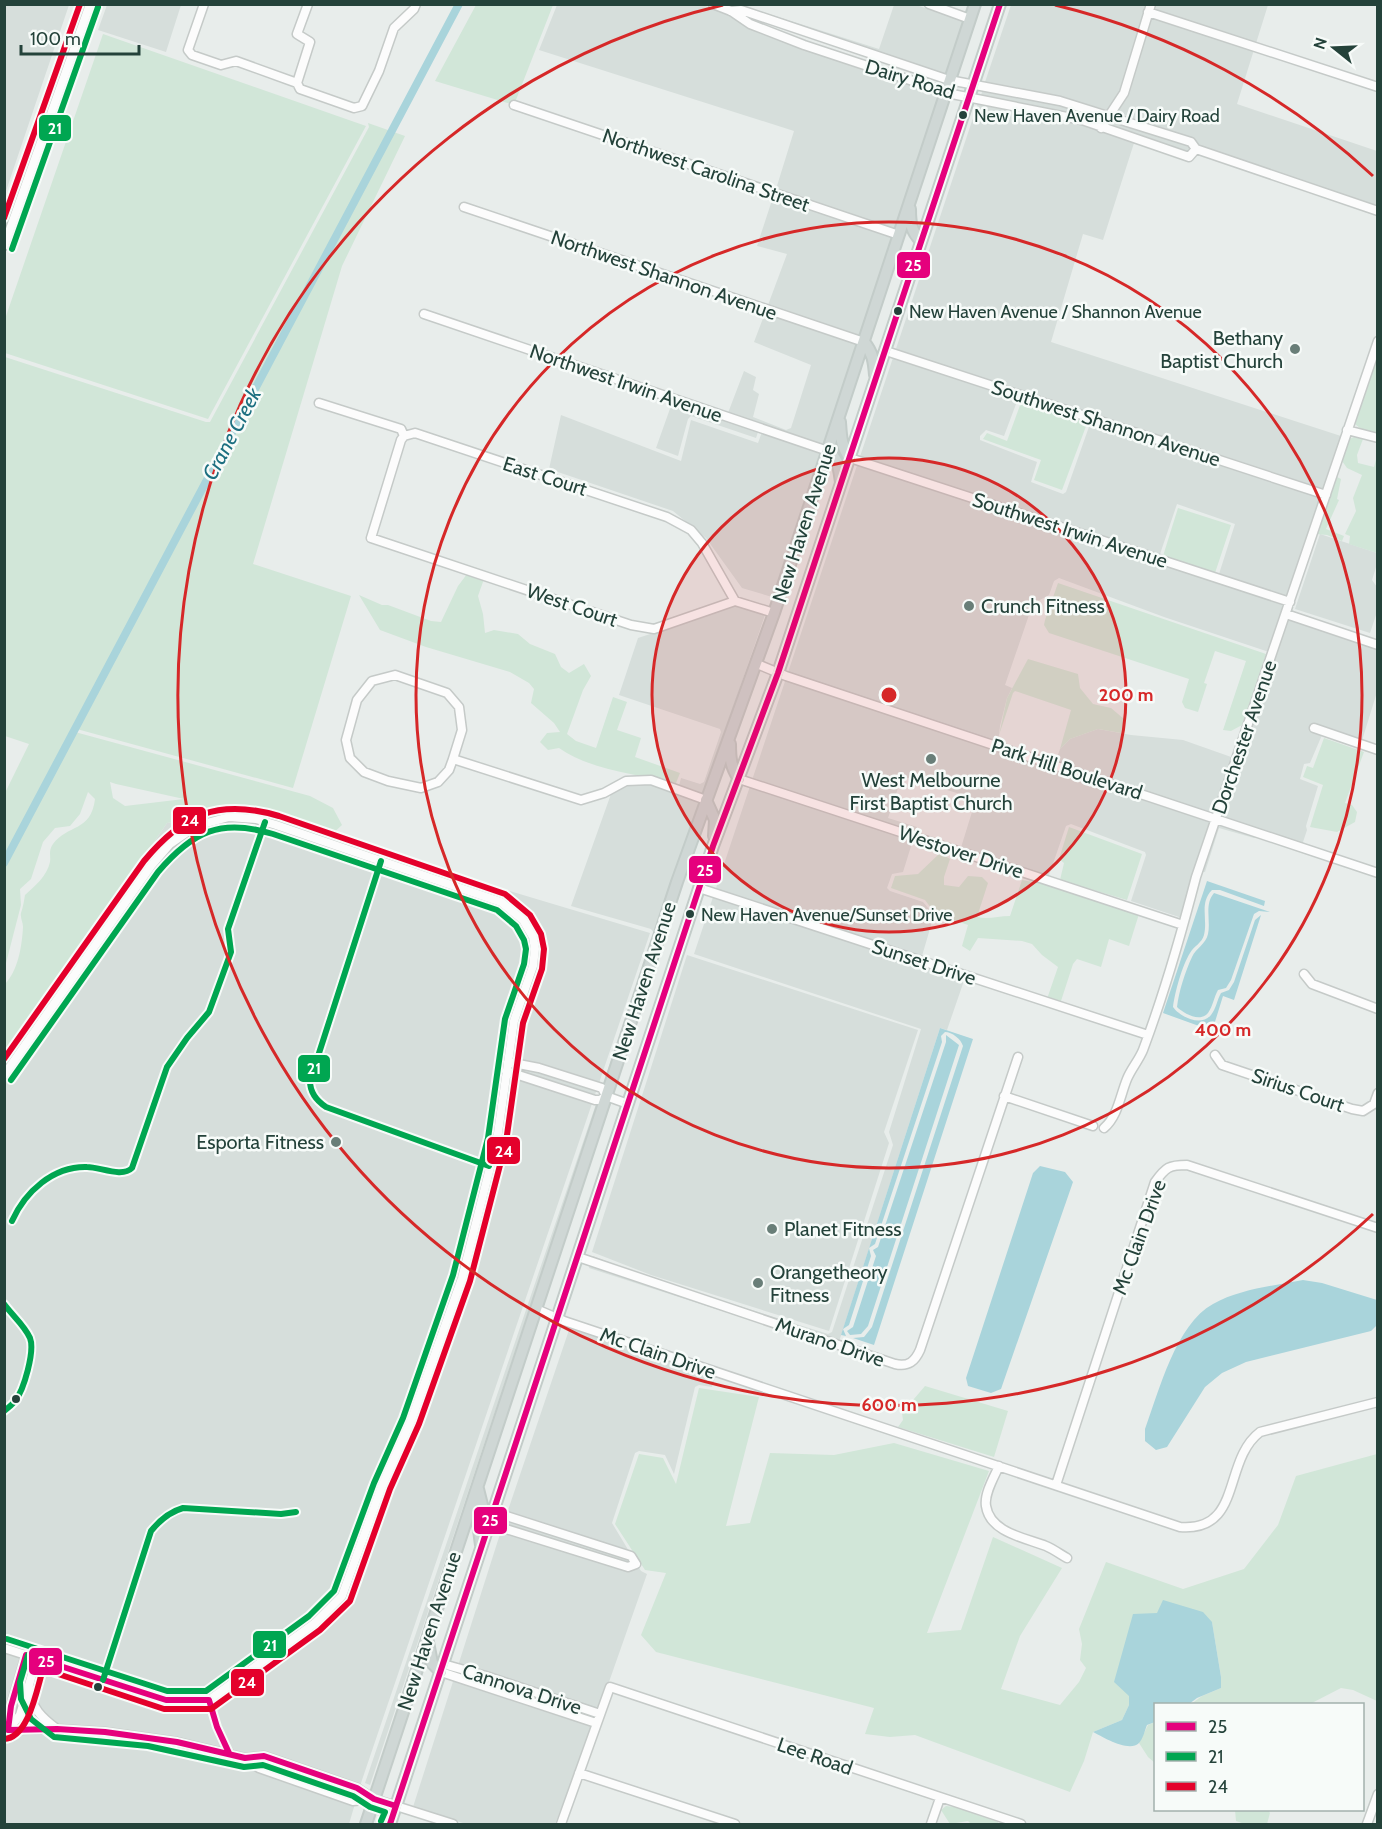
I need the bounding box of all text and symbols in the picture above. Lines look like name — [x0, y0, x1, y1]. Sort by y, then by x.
scale bar — [21, 18, 140, 56]
north arrow — [1304, 18, 1364, 78]
text: 100 m — [30, 28, 81, 50]
text: N — [1309, 35, 1331, 52]
street label: Dairy Road — [862, 54, 958, 104]
place label: New Haven Avenue / Dairy Road — [974, 105, 1220, 127]
marker: New Haven Avenue / Dairy Road — [957, 109, 969, 121]
line badge: 21 — [38, 114, 72, 142]
text: 21 — [48, 119, 62, 138]
street label: Northwest Carolina Street — [599, 123, 813, 217]
street label: Northwest Shannon Avenue — [548, 225, 780, 325]
line badge: 25 — [896, 251, 931, 279]
text: 25 — [904, 256, 922, 275]
place label: New Haven Avenue / Shannon Avenue — [909, 301, 1202, 323]
marker: New Haven Avenue / Shannon Avenue — [892, 305, 904, 317]
place label: Bethany Baptist Church — [1160, 326, 1283, 373]
street label: Northwest Irwin Avenue — [527, 339, 725, 427]
marker: Bethany Baptist Church — [1288, 342, 1302, 356]
street label: Southwest Shannon Avenue — [989, 375, 1223, 471]
water label: Crane Creek — [197, 383, 267, 484]
street label: New Haven Avenue — [767, 441, 841, 605]
street label: East Court — [500, 451, 590, 501]
street label: Southwest Irwin Avenue — [969, 487, 1171, 573]
street label: West Court — [523, 578, 621, 632]
place label: Crunch Fitness — [981, 594, 1105, 618]
marker: Crunch Fitness — [962, 599, 976, 613]
street label: Dorchester Avenue — [1206, 657, 1282, 817]
text: 200 m — [1099, 684, 1153, 706]
centre of rings — [879, 685, 899, 705]
street label: Park Hill Boulevard — [988, 733, 1146, 805]
marker: West Melbourne First Baptist Church — [924, 752, 938, 766]
place label: West Melbourne First Baptist Church — [849, 768, 1013, 815]
line badge: 24 — [172, 806, 207, 835]
text: 24 — [181, 811, 199, 830]
street label: Westover Drive — [896, 821, 1026, 883]
line badge: 25 — [688, 855, 722, 884]
text: 25 — [696, 861, 714, 880]
street label: New Haven Avenue — [607, 899, 681, 1063]
place label: New Haven Avenue/Sunset Drive — [701, 904, 953, 926]
marker: New Haven Avenue/Sunset Drive — [684, 908, 696, 920]
street label: Sunset Drive — [869, 934, 979, 990]
text: 400 m — [1195, 1019, 1251, 1041]
line badge: 21 — [297, 1054, 331, 1083]
text: 21 — [307, 1059, 321, 1078]
street label: Sirius Court — [1249, 1063, 1348, 1117]
place label: Esporta Fitness — [196, 1130, 324, 1154]
marker: Esporta Fitness — [329, 1135, 343, 1149]
line badge: 24 — [486, 1136, 521, 1165]
text: 24 — [495, 1142, 513, 1161]
street label: Mc Clain Drive — [1107, 1176, 1171, 1298]
place label: Planet Fitness — [784, 1217, 902, 1241]
marker: Planet Fitness — [765, 1222, 779, 1236]
place label: Orangetheory Fitness — [770, 1260, 888, 1307]
marker: Orangetheory Fitness — [751, 1276, 765, 1290]
street label: Murano Drive — [772, 1312, 888, 1372]
street label: Mc Clain Drive — [597, 1322, 719, 1384]
unlabelled marker — [10, 1393, 22, 1405]
text: 600 m — [861, 1394, 917, 1416]
line badge: 25 — [473, 1506, 508, 1535]
text: 25 — [481, 1511, 499, 1530]
street label: New Haven Avenue — [392, 1549, 466, 1713]
line badge: 21 — [252, 1630, 287, 1659]
text: 21 — [263, 1636, 277, 1655]
line badge: 25 — [28, 1647, 63, 1676]
text: 25 — [37, 1652, 55, 1671]
street label: Cannova Drive — [459, 1658, 585, 1720]
line badge: 24 — [230, 1668, 265, 1697]
text: 24 — [238, 1673, 256, 1692]
unlabelled marker — [92, 1681, 104, 1693]
legend — [1154, 1703, 1364, 1811]
text: 25 — [1208, 1716, 1227, 1738]
street label: Lee Road — [774, 1732, 856, 1780]
text: 21 — [1208, 1746, 1223, 1768]
text: 24 — [1208, 1776, 1228, 1798]

